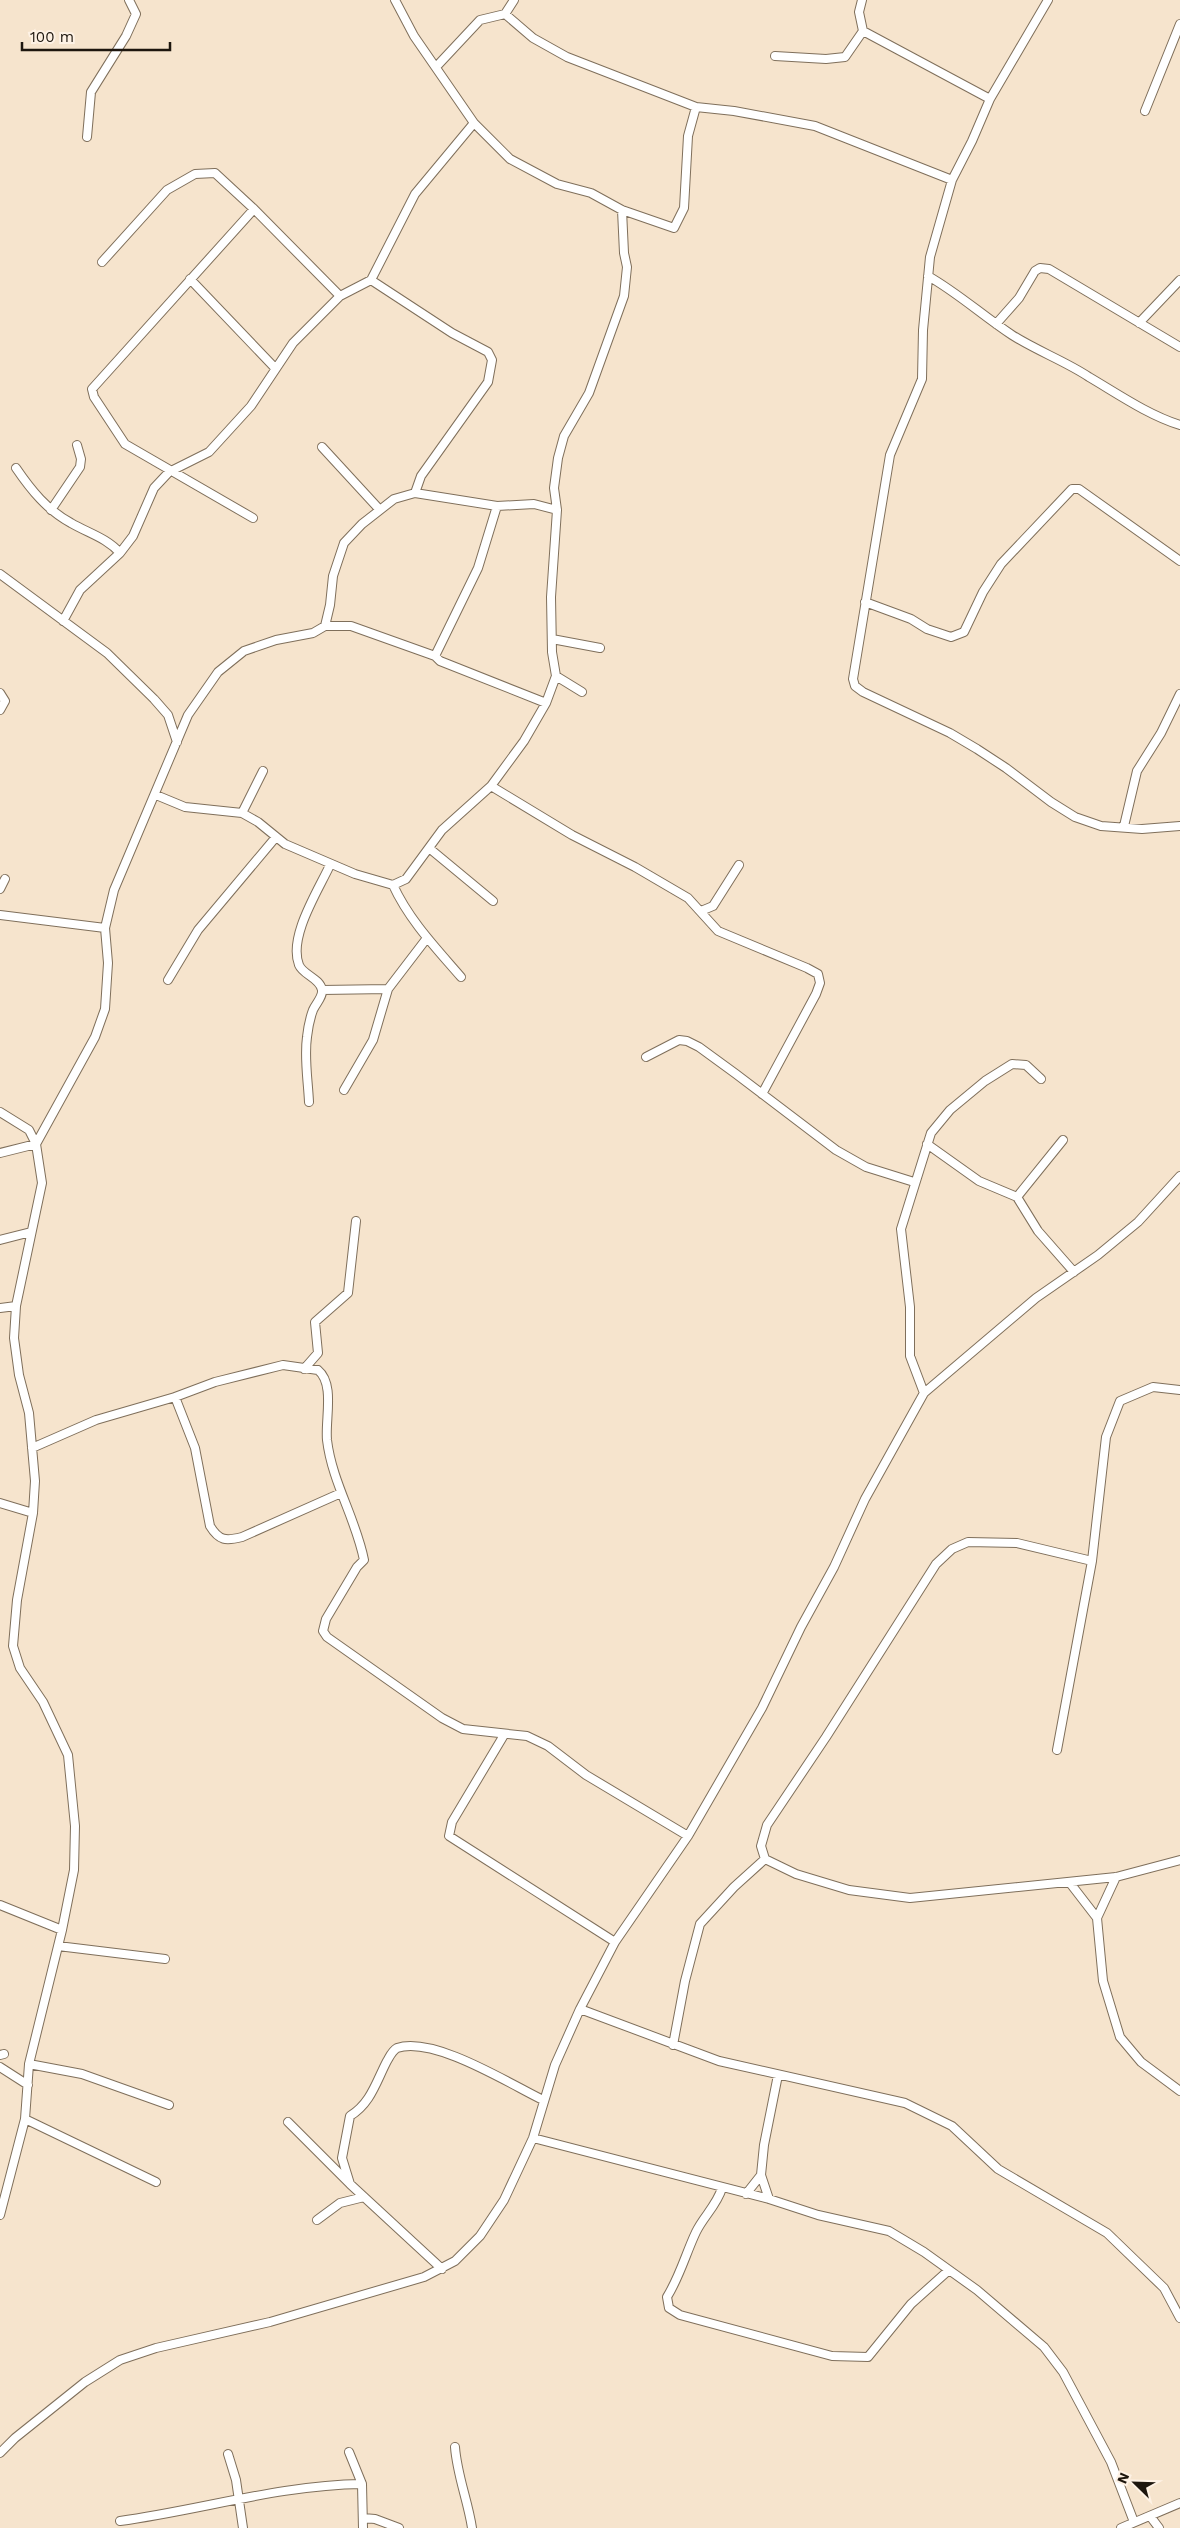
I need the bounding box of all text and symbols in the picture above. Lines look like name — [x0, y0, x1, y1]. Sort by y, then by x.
scale bar — [22, 20, 170, 52]
text: 100 m — [30, 28, 74, 46]
north arrow — [1110, 2458, 1160, 2508]
text: N — [1114, 2470, 1132, 2486]

